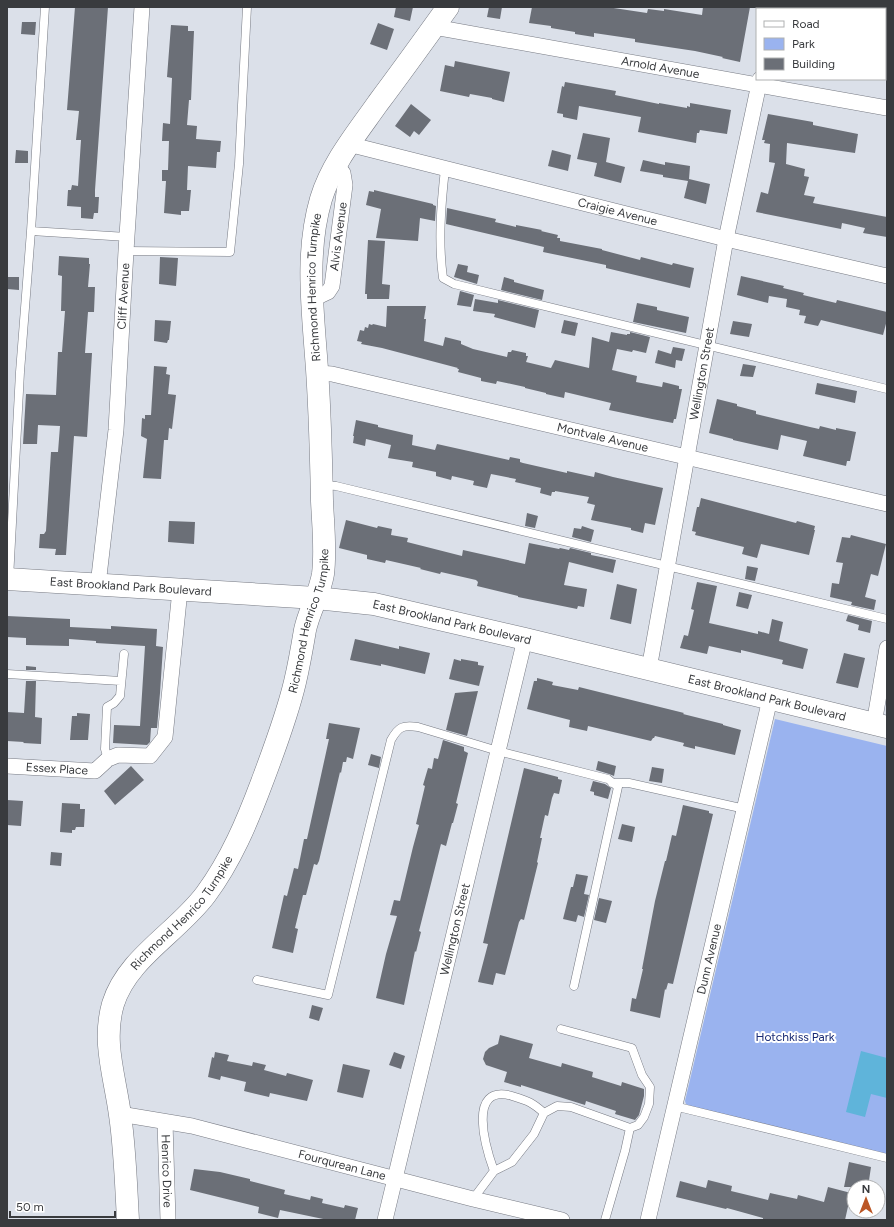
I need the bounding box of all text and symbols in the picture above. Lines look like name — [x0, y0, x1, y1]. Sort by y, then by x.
legend — [756, 8, 886, 80]
text: Road — [792, 17, 820, 31]
text: Park — [792, 37, 815, 51]
street label: Arnold Avenue — [620, 54, 701, 81]
text: Building — [792, 57, 835, 71]
street label: Craigie Avenue — [576, 195, 659, 229]
street label: Alvis Avenue — [327, 201, 350, 272]
street label: Richmond Henrico Turnpike — [304, 212, 324, 362]
street label: Cliff Avenue — [115, 262, 132, 330]
street label: Wellington Street — [687, 326, 717, 421]
street label: Montvale Avenue — [556, 420, 650, 455]
street label: Richmond Henrico Turnpike — [285, 548, 331, 695]
street label: East Brookland Park Boulevard — [49, 575, 212, 599]
street label: East Brookland Park Boulevard — [371, 597, 533, 647]
street label: East Brookland Park Boulevard — [687, 672, 848, 724]
street label: Essex Place — [25, 760, 89, 778]
street label: Richmond Henrico Turnpike — [128, 853, 236, 973]
street label: Wellington Street — [437, 881, 473, 977]
street label: Dunn Avenue — [694, 922, 724, 996]
park label: Hotchkiss Park — [755, 1030, 835, 1044]
street label: Henrico Drive — [158, 1134, 175, 1208]
street label: Fourqurean Lane — [297, 1147, 388, 1183]
north arrow — [846, 1179, 886, 1219]
text: N — [862, 1183, 870, 1196]
scale bar — [10, 1193, 115, 1219]
text: 50 m — [16, 1200, 44, 1214]

